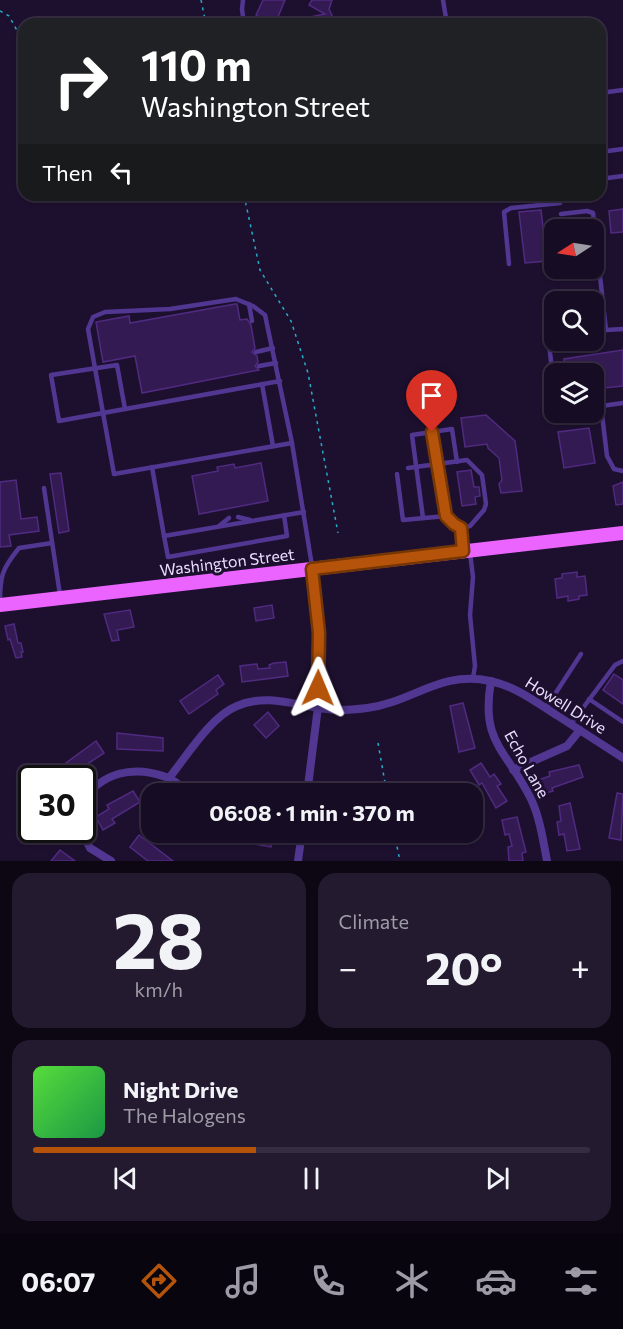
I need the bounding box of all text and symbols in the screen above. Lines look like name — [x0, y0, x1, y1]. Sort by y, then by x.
text: 110 m — [141, 38, 252, 90]
icon: right — [42, 42, 120, 120]
text: Washington Street — [141, 90, 370, 123]
icon: left — [105, 156, 138, 189]
text: Then — [42, 159, 93, 186]
north arrow — [544, 219, 604, 279]
map controls — [544, 219, 604, 423]
button: search — [544, 291, 604, 351]
button: layers — [544, 363, 604, 423]
pin — [406, 370, 457, 432]
icon: arrive — [415, 379, 448, 412]
street label: Washington Street — [158, 544, 296, 579]
position arrow — [286, 656, 350, 720]
street label: Howell Drive — [522, 672, 610, 737]
street label: Echo Lane — [501, 727, 554, 801]
speed limit sign: 30 — [18, 765, 96, 843]
text: 06:08 · 1 min · 370 m — [209, 799, 415, 826]
text: 28 — [113, 890, 205, 985]
text: Climate — [339, 909, 409, 933]
text: 20° — [425, 939, 503, 994]
text: − — [339, 946, 357, 987]
text: + — [571, 946, 590, 987]
text: km/h — [134, 977, 183, 1001]
text: Night Drive — [123, 1076, 238, 1103]
text: The Halogens — [123, 1103, 246, 1127]
icon: previous — [109, 1162, 142, 1195]
icon: pause — [295, 1162, 328, 1195]
icon: next — [481, 1162, 514, 1195]
icon: directions — [138, 1260, 180, 1302]
icon: music — [222, 1260, 264, 1302]
icon: phone — [307, 1260, 349, 1302]
icon: climate — [391, 1260, 433, 1302]
icon: car — [475, 1260, 517, 1302]
icon: filters — [560, 1260, 602, 1302]
text: 06:07 — [21, 1265, 95, 1298]

